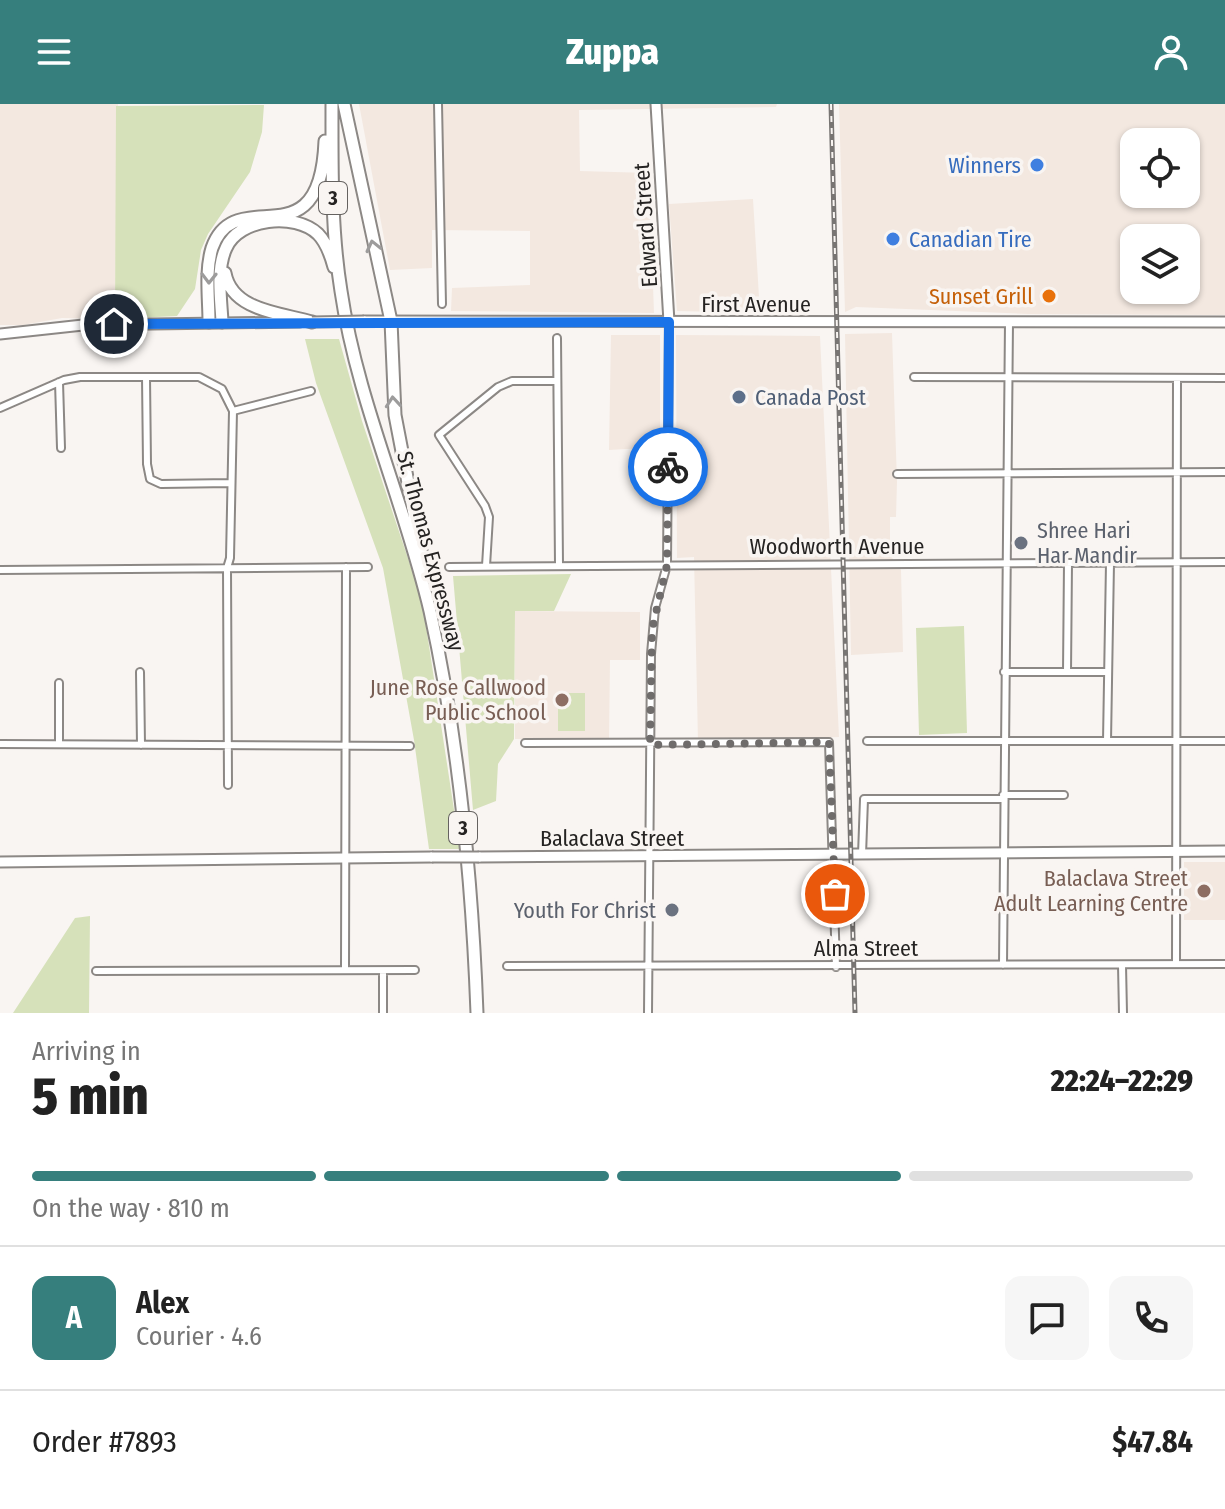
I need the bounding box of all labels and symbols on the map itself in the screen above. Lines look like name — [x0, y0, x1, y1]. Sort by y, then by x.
place label: Winners — [948, 152, 1021, 179]
marker: Winners — [1028, 156, 1046, 174]
street label: Edward Street — [628, 161, 663, 288]
road number: 3 — [319, 182, 347, 214]
place label: Canadian Tire — [909, 226, 1032, 253]
marker: Canadian Tire — [884, 230, 902, 248]
one-way arrow — [365, 239, 382, 253]
one-way arrow — [201, 272, 218, 285]
place label: Sunset Grill — [929, 283, 1033, 310]
marker: Sunset Grill — [1040, 287, 1058, 305]
pin — [80, 290, 148, 358]
street label: First Avenue — [701, 291, 811, 318]
place label: Canada Post — [755, 384, 867, 411]
marker: Canada Post — [730, 388, 748, 406]
one-way arrow — [385, 395, 402, 408]
courier — [628, 427, 708, 507]
street label: St. Thomas Expressway — [391, 448, 470, 654]
place label: Shree Hari Har Mandir — [1037, 517, 1137, 569]
street label: Woodworth Avenue — [750, 533, 924, 560]
marker: Shree Hari Har Mandir — [1012, 534, 1030, 552]
place label: June Rose Callwood Public School — [370, 674, 546, 726]
marker: June Rose Callwood Public School — [553, 691, 571, 709]
road number: 3 — [449, 812, 477, 844]
street label: Balaclava Street — [540, 825, 685, 852]
pin — [801, 860, 869, 928]
place label: Balaclava Street Adult Learning Centre — [994, 865, 1189, 917]
marker: Balaclava Street Adult Learning Centre — [1195, 882, 1213, 900]
place label: Youth For Christ — [514, 897, 657, 924]
marker: Youth For Christ — [663, 901, 681, 919]
street label: Alma Street — [814, 935, 919, 962]

